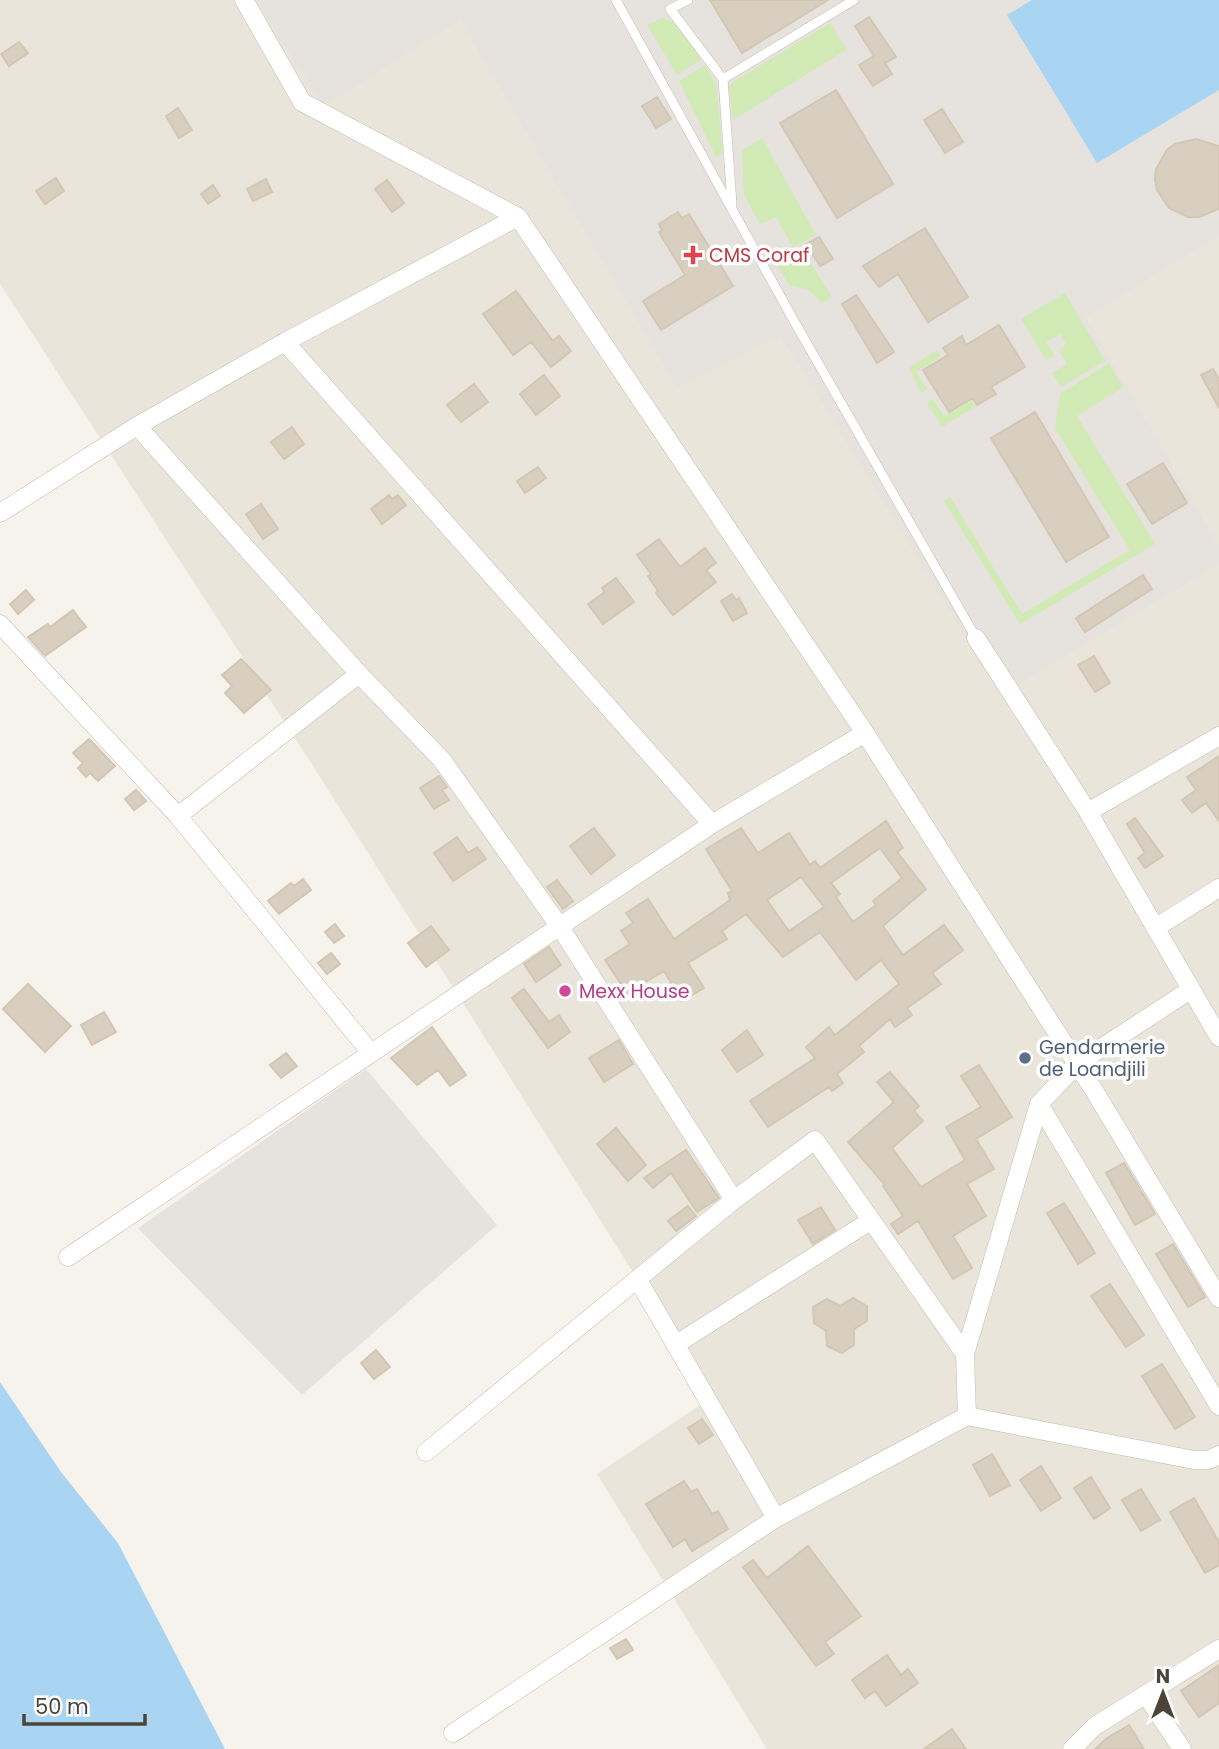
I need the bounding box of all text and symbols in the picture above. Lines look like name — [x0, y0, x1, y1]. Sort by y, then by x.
place label: CMS Coraf — [709, 242, 809, 269]
marker: CMS Coraf — [683, 245, 703, 265]
place label: Mexx House — [579, 978, 690, 1005]
marker: Mexx House — [557, 983, 573, 999]
place label: Gendarmerie de Loandjili — [1039, 1034, 1165, 1083]
marker: Gendarmerie de Loandjili — [1017, 1050, 1033, 1066]
north arrow — [1128, 1658, 1198, 1728]
text: N — [1156, 1663, 1170, 1690]
scale bar — [24, 1682, 145, 1726]
text: 50 m — [35, 1692, 89, 1721]

